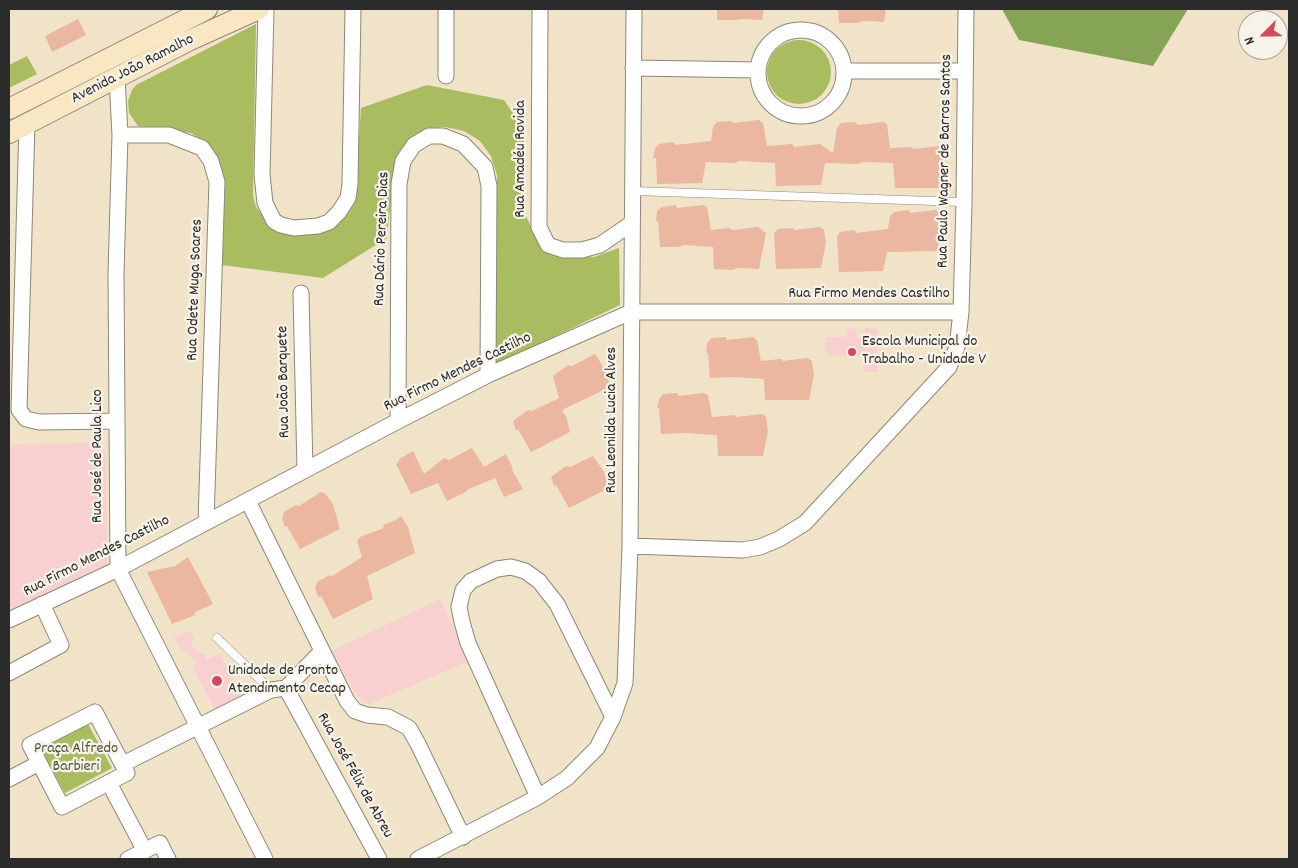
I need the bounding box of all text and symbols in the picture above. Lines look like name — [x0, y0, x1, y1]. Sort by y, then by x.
north arrow — [1238, 10, 1288, 60]
street label: Avenida João Ramalho — [68, 31, 198, 109]
text: N — [1240, 33, 1261, 48]
street label: Rua Paulo Wagner de Barros Santos — [935, 54, 957, 268]
street label: Rua Amadéu Rovida — [512, 100, 532, 218]
street label: Rua Dário Pereira Dias — [371, 171, 395, 307]
street label: Rua Odete Muga Soares — [184, 219, 208, 361]
street label: Rua Firmo Mendes Castilho — [788, 285, 950, 305]
street label: Rua João Barquete — [274, 326, 296, 438]
street label: Rua Firmo Mendes Castilho — [381, 329, 535, 417]
place label: Escola Municipal do Trabalho - Unidade V — [862, 333, 986, 371]
marker: Escola Municipal do Trabalho - Unidade V — [846, 346, 858, 358]
street label: Rua Leonilda Lucia Alves — [603, 347, 623, 493]
street label: Rua José de Paula Lico — [89, 389, 109, 523]
street label: Rua Firmo Mendes Castilho — [21, 512, 173, 602]
place label: Unidade de Pronto Atendimento Cecap — [228, 662, 346, 700]
marker: Unidade de Pronto Atendimento Cecap — [210, 674, 224, 688]
street label: Rua José Félix de Abreu — [312, 710, 396, 842]
park label: Praça Alfredo Barbieri — [34, 740, 118, 778]

